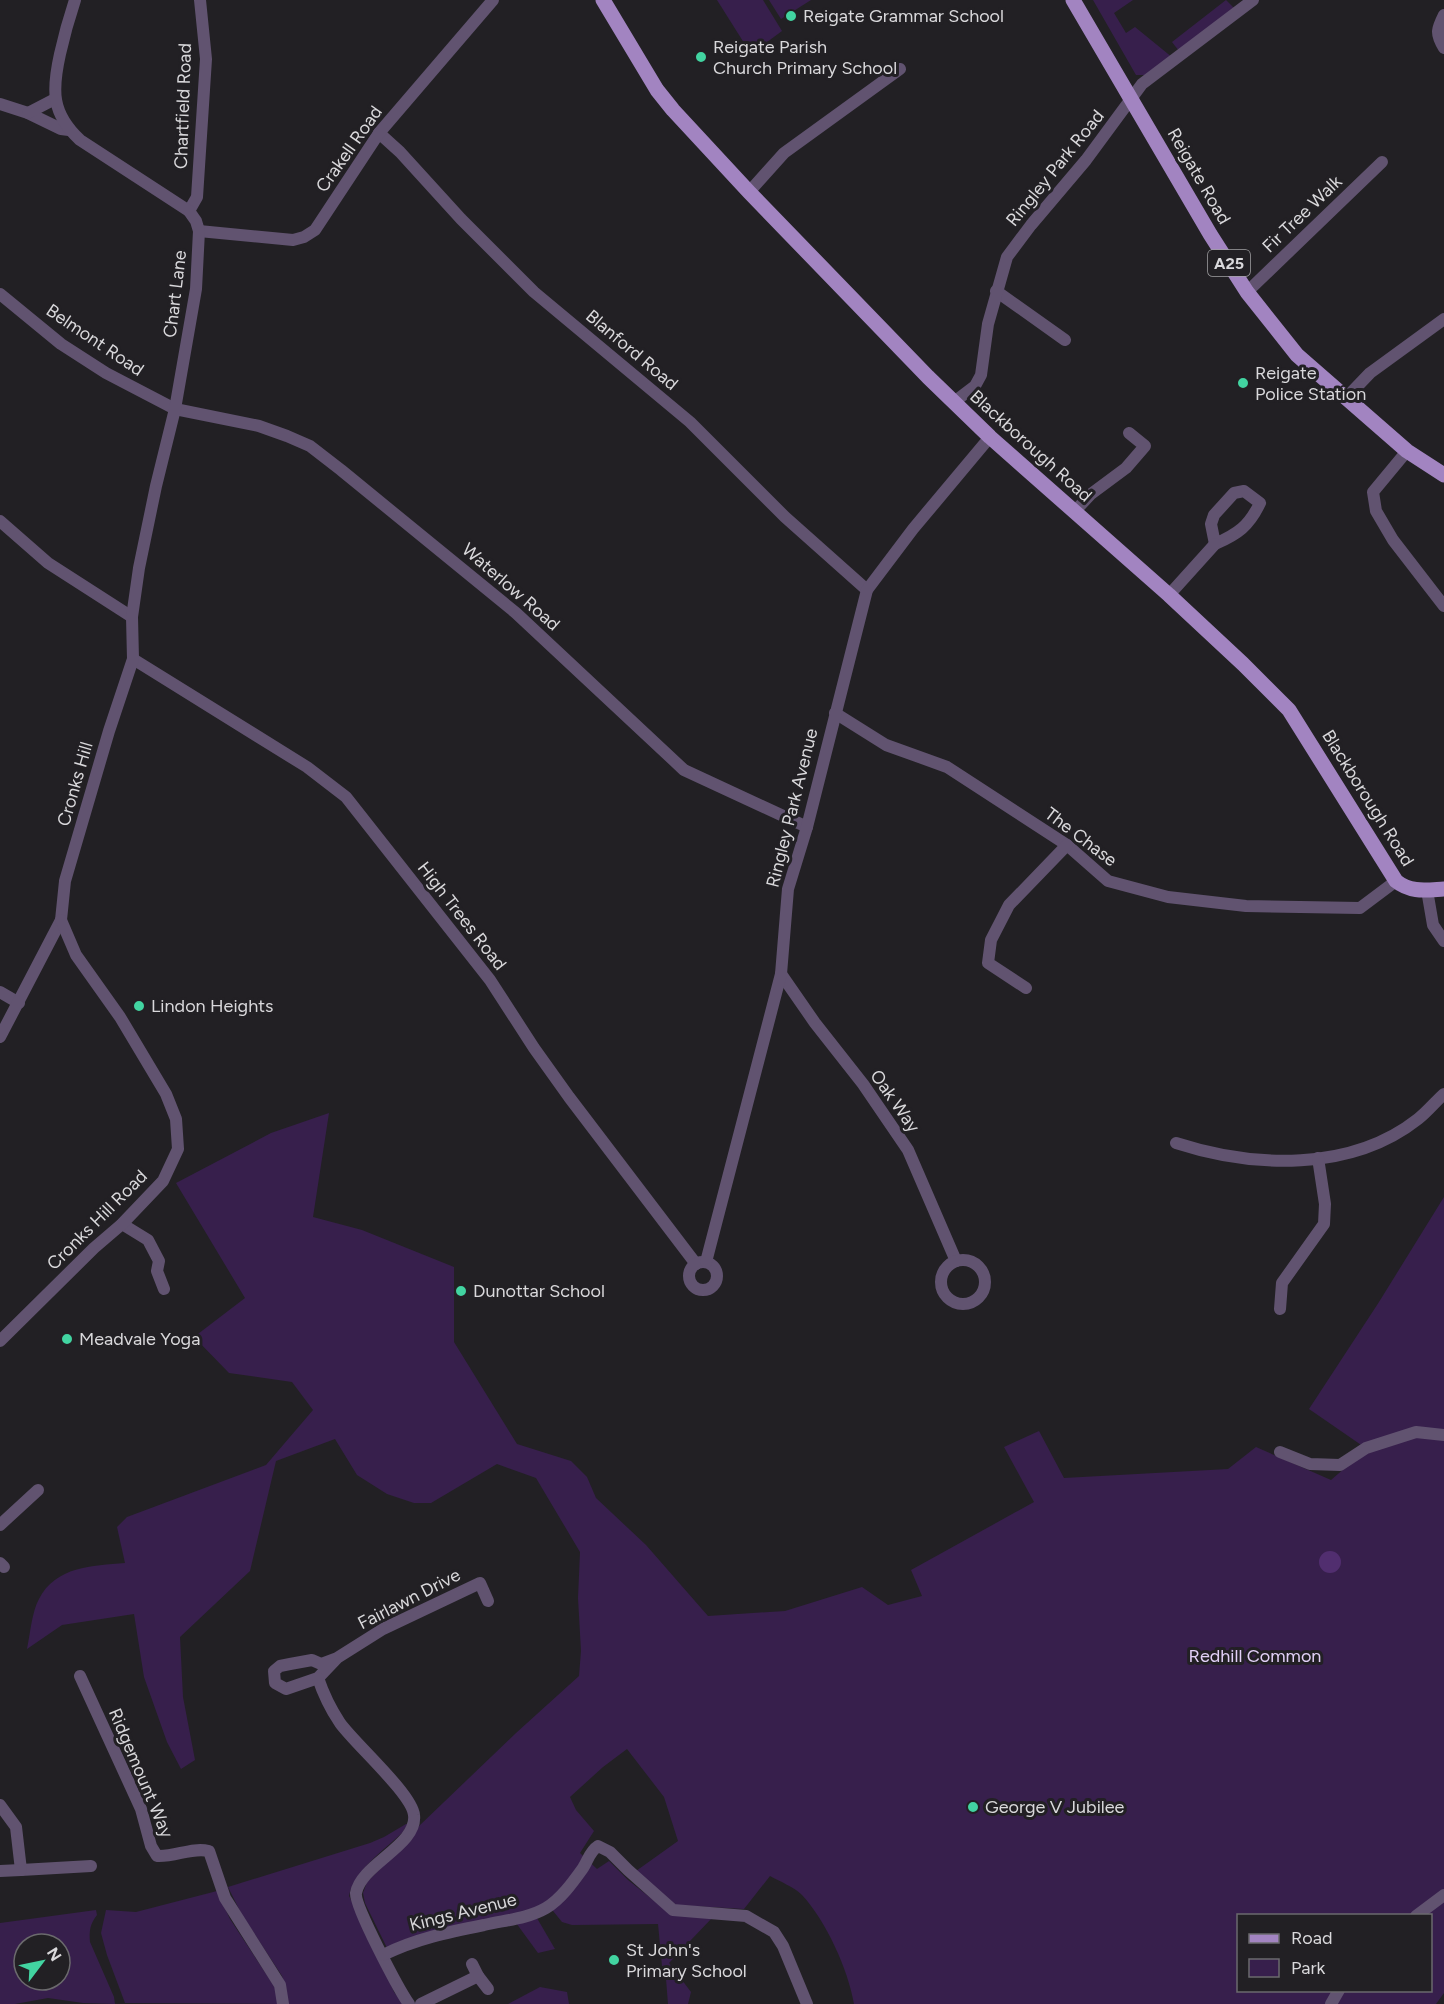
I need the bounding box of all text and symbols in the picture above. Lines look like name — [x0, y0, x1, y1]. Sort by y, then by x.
place label: Reigate Grammar School — [803, 5, 1004, 27]
marker: Reigate Grammar School — [784, 9, 798, 23]
place label: Reigate Parish Church Primary School — [713, 36, 897, 79]
street label: Chartfield Road — [170, 43, 196, 169]
marker: Reigate Parish Church Primary School — [694, 50, 708, 64]
street label: Crakell Road — [311, 102, 387, 196]
street label: Ringley Park Road — [1001, 105, 1109, 231]
street label: Reigate Road — [1163, 124, 1235, 228]
street label: Fir Tree Walk — [1258, 170, 1347, 257]
street label: Chart Lane — [159, 249, 191, 339]
road number: A25 — [1208, 250, 1250, 276]
street label: Belmont Road — [42, 299, 148, 381]
street label: Blanford Road — [581, 305, 683, 395]
place label: Reigate Police Station — [1255, 362, 1366, 405]
marker: Reigate Police Station — [1236, 376, 1250, 390]
street label: Blackborough Road — [965, 385, 1097, 507]
street label: Waterlow Road — [458, 538, 564, 636]
street label: Ringley Park Avenue — [762, 726, 822, 890]
street label: Blackborough Road — [1317, 726, 1419, 870]
street label: Cronks Hill — [52, 739, 98, 829]
street label: The Chase — [1041, 803, 1122, 871]
street label: High Trees Road — [413, 857, 511, 975]
place label: Lindon Heights — [151, 995, 273, 1017]
marker: Lindon Heights — [132, 999, 146, 1013]
street label: Oak Way — [866, 1065, 925, 1137]
street label: Cronks Hill Road — [42, 1165, 152, 1275]
place label: Dunottar School — [473, 1280, 605, 1302]
marker: Dunottar School — [454, 1284, 468, 1298]
place label: Meadvale Yoga — [79, 1328, 200, 1350]
marker: Meadvale Yoga — [60, 1332, 74, 1346]
street label: Fairlawn Drive — [354, 1564, 464, 1634]
park label: Redhill Common — [1189, 1645, 1321, 1667]
street label: Ridgemount Way — [104, 1705, 178, 1842]
place label: George V Jubilee — [985, 1796, 1125, 1818]
marker: George V Jubilee — [966, 1800, 980, 1814]
street label: Kings Avenue — [407, 1888, 519, 1936]
legend — [1237, 1914, 1432, 1992]
text: Road — [1291, 1927, 1332, 1949]
north arrow — [12, 1932, 72, 1992]
place label: St John's Primary School — [626, 1939, 747, 1982]
text: N — [43, 1944, 66, 1965]
marker: St John's Primary School — [607, 1953, 621, 1967]
text: Park — [1291, 1957, 1326, 1979]

